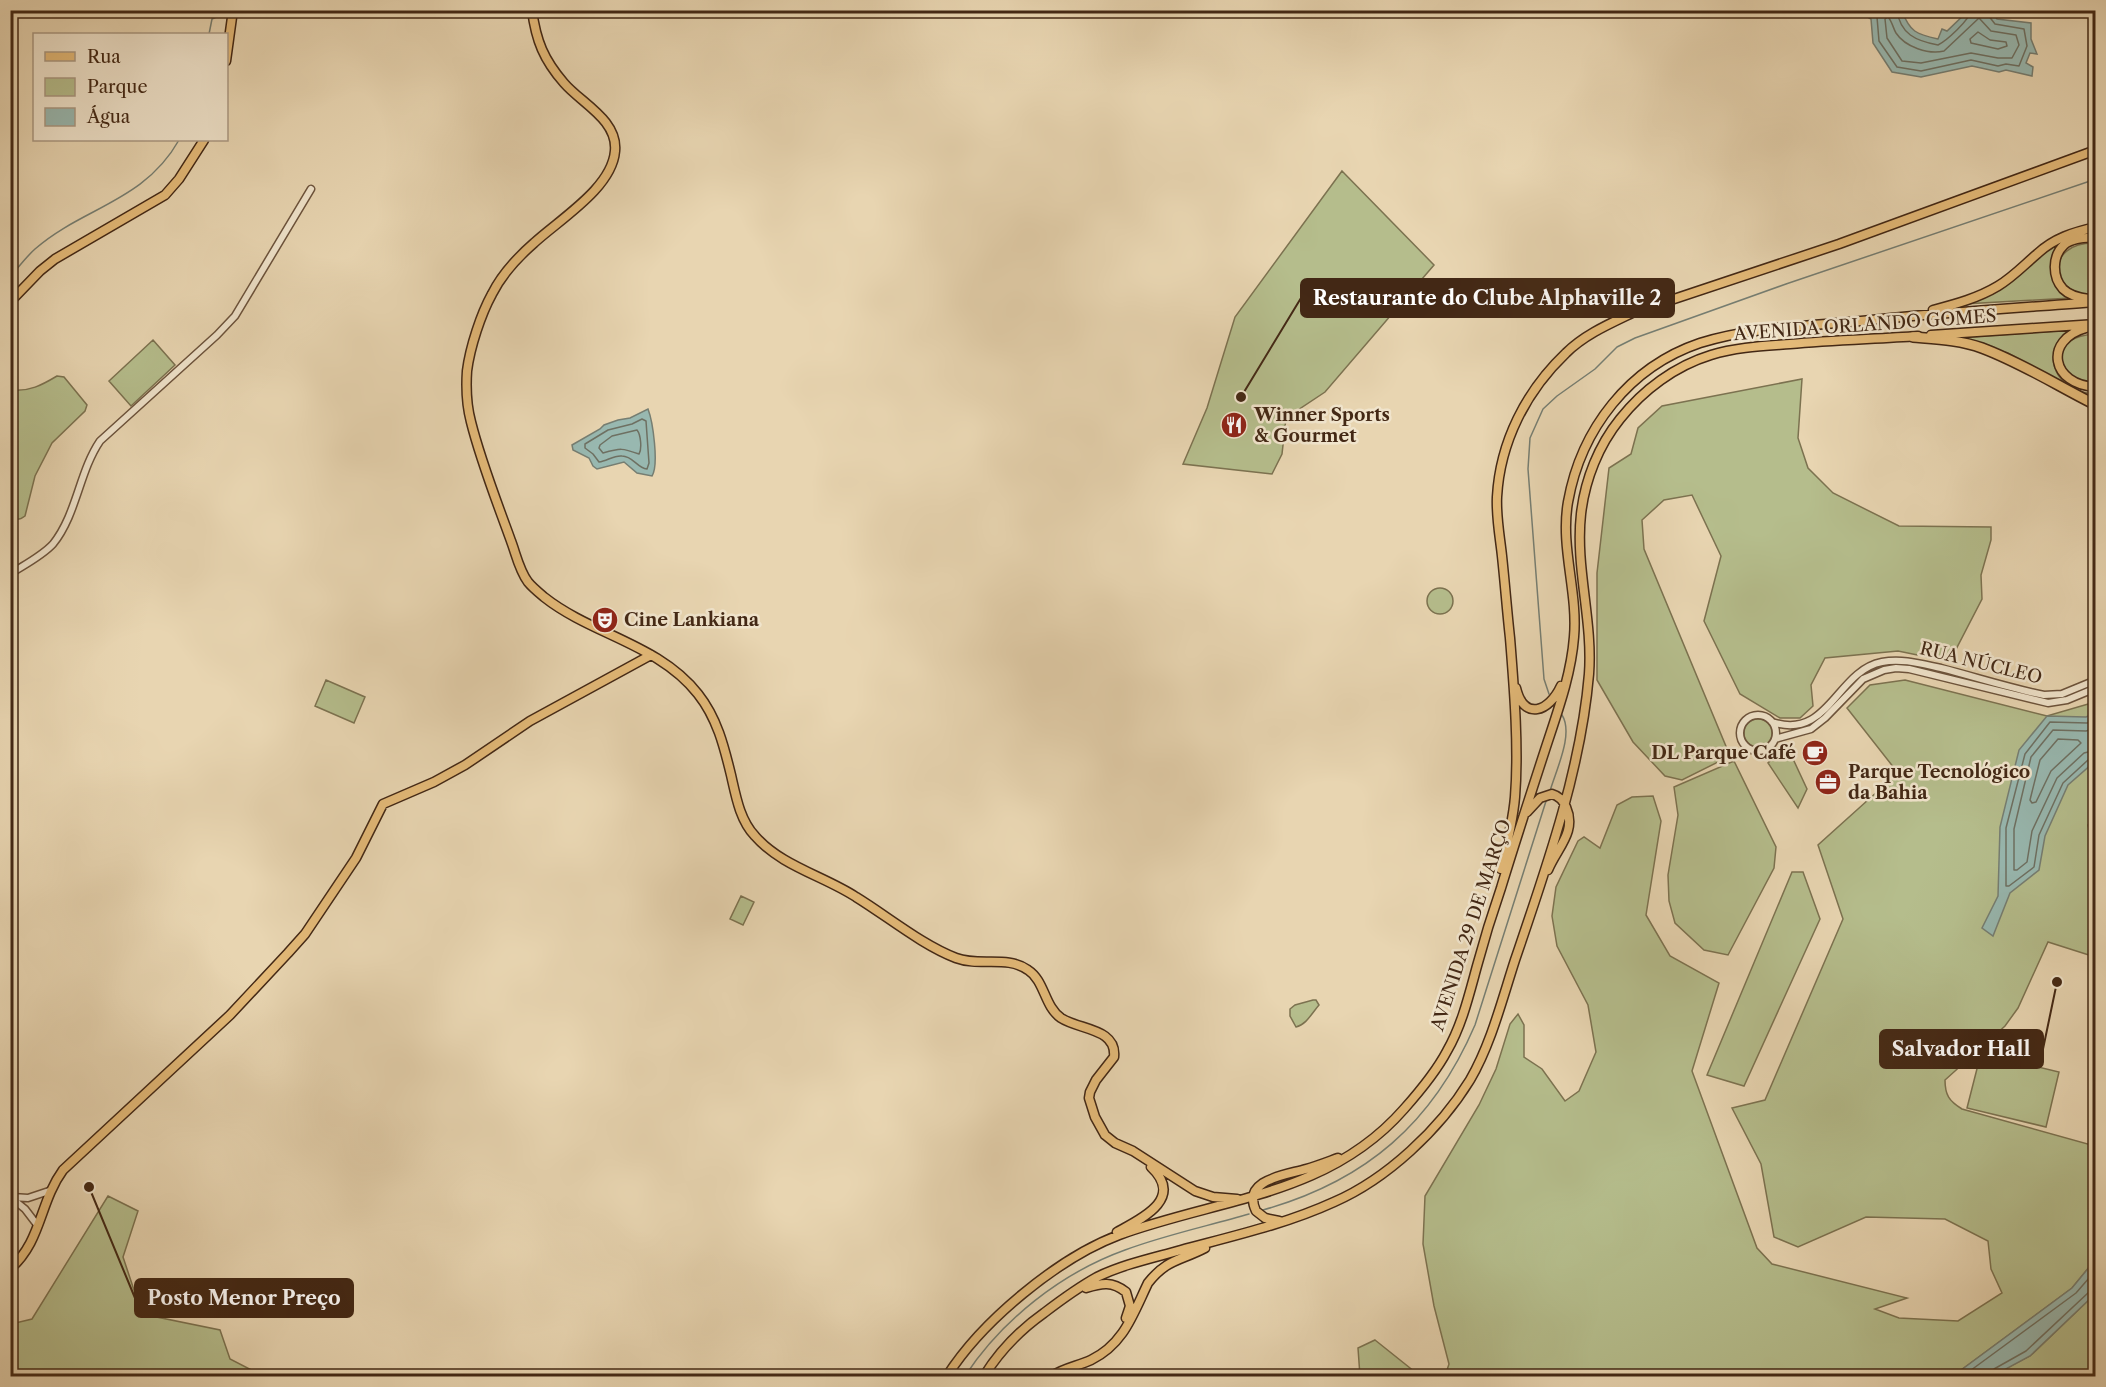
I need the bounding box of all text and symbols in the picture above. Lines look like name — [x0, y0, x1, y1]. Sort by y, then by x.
legend — [33, 33, 228, 141]
text: Rua — [87, 46, 121, 68]
text: Parque — [87, 76, 148, 98]
text: Água — [86, 105, 131, 128]
callout: Restaurante do Clube Alphaville 2 — [1301, 279, 1674, 317]
text: Restaurante do Clube Alphaville 2 — [1313, 286, 1661, 310]
street label: AVENIDA ORLANDO GOMES — [1732, 305, 1997, 345]
place label: Winner Sports & Gourmet — [1253, 404, 1390, 447]
restaurant icon: Winner Sports & Gourmet — [1219, 410, 1249, 440]
theatre icon: Cine Lankiana — [590, 605, 620, 635]
place label: Cine Lankiana — [624, 609, 760, 631]
street label: RUA NÚCLEO — [1918, 636, 2045, 689]
cafe icon: DL Parque Café — [1800, 738, 1830, 768]
place label: DL Parque Café — [1651, 742, 1796, 764]
place label: Parque Tecnológico da Bahia — [1848, 761, 2030, 804]
office icon: Parque Tecnológico da Bahia — [1813, 767, 1843, 797]
street label: AVENIDA 29 DE MARÇO — [1426, 816, 1516, 1034]
callout: Salvador Hall — [1880, 1030, 2043, 1068]
text: Salvador Hall — [1891, 1037, 2031, 1061]
callout: Posto Menor Preço — [135, 1279, 353, 1317]
text: Posto Menor Preço — [147, 1286, 341, 1310]

